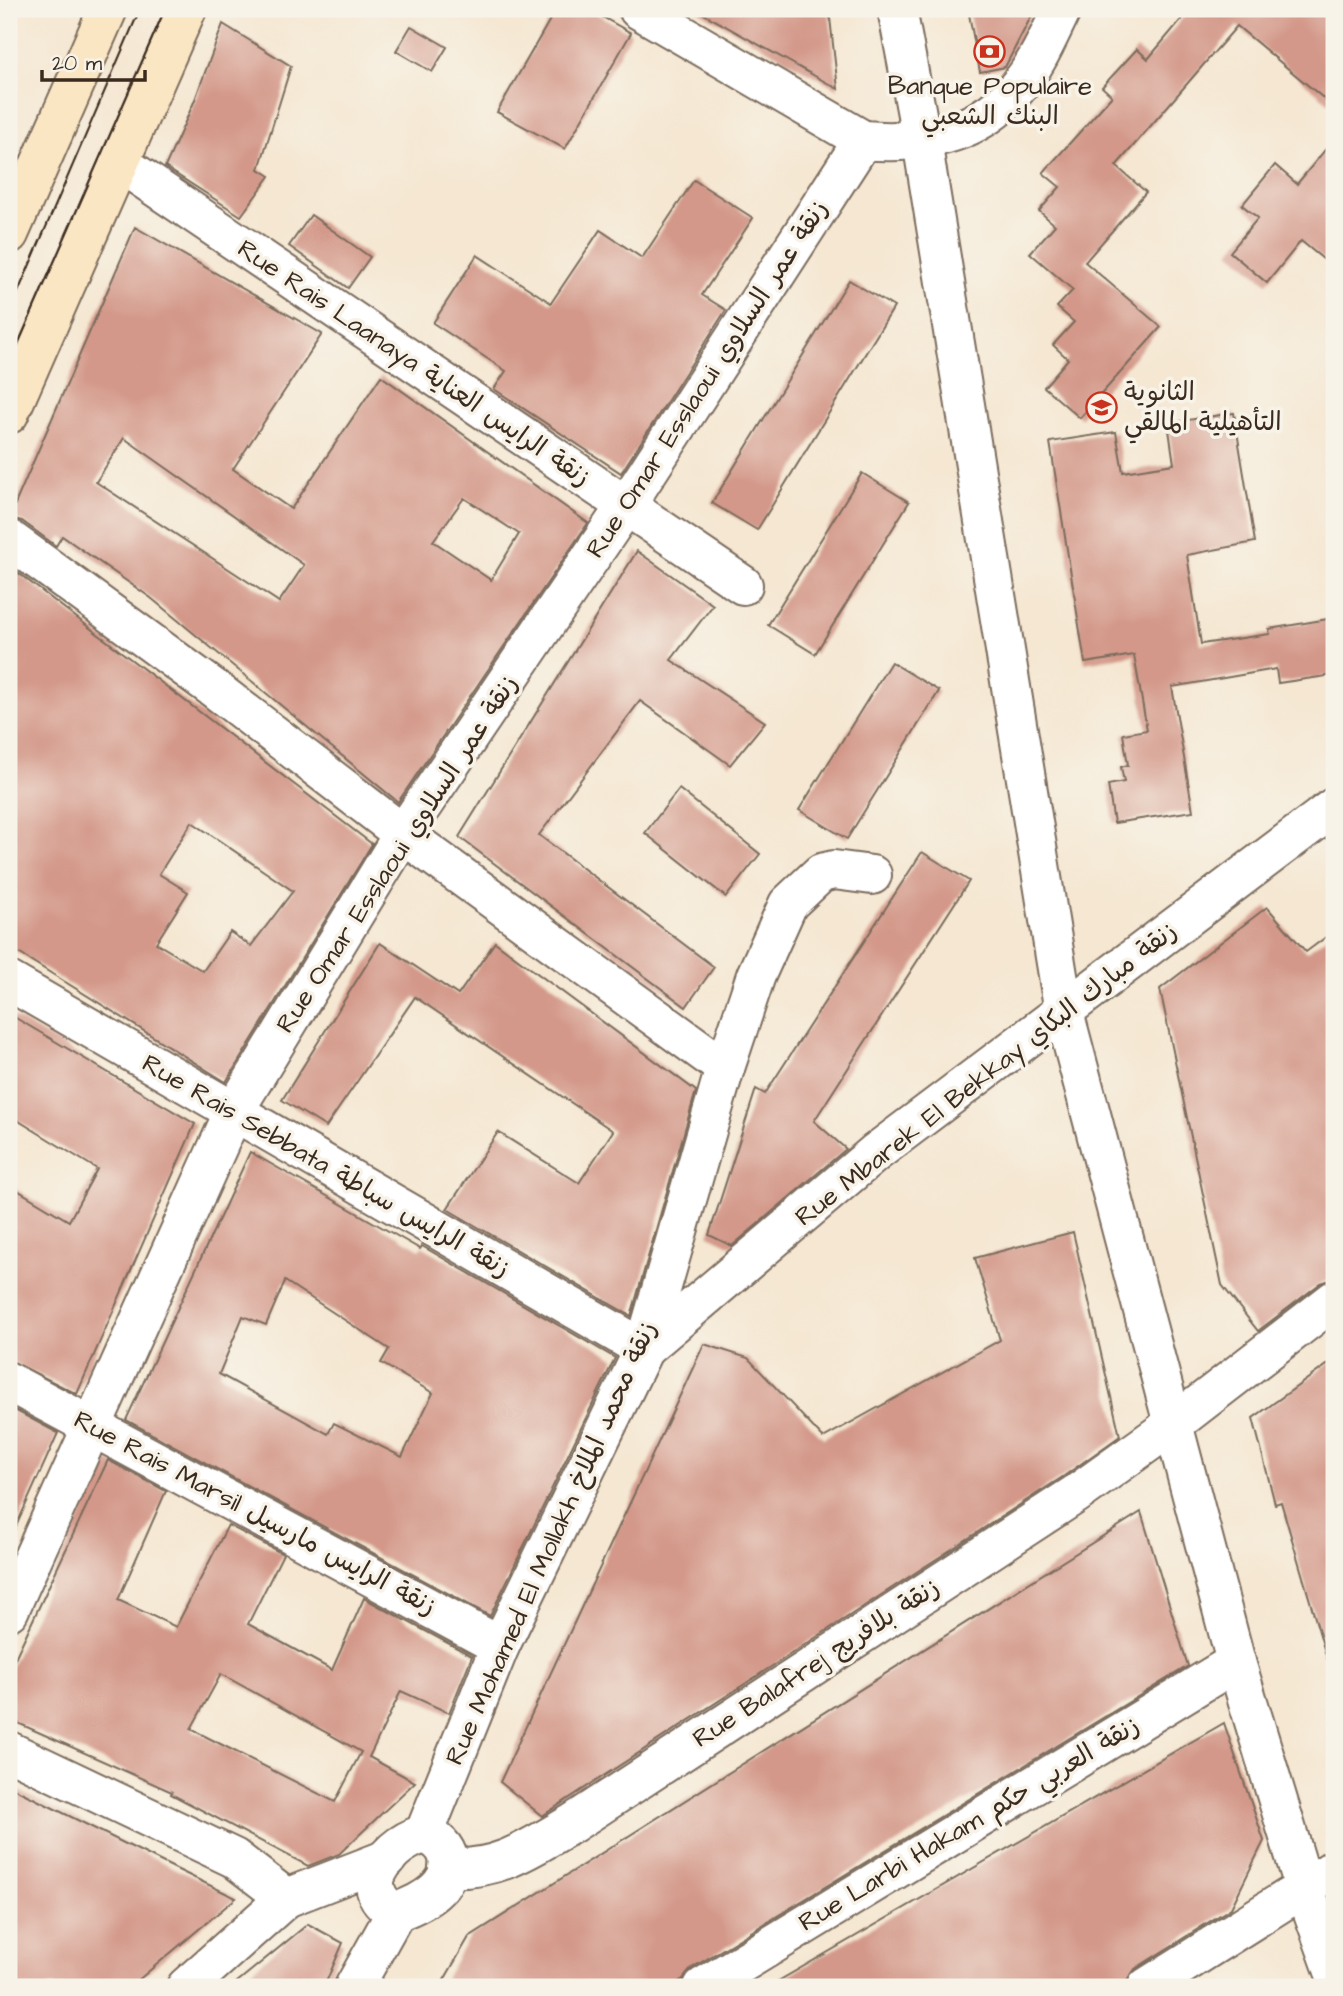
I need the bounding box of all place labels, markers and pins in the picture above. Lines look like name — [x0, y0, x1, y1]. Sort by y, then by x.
bank icon: Banque Populaire البنك الشعبي — [973, 34, 1007, 68]
place label: Banque Populaire البنك الشعبي — [888, 68, 1092, 138]
place label: الثانوية التأهيلية المالقي — [1124, 374, 1282, 444]
school or university icon: الثانوية التأهيلية المالقي — [1084, 390, 1118, 424]

